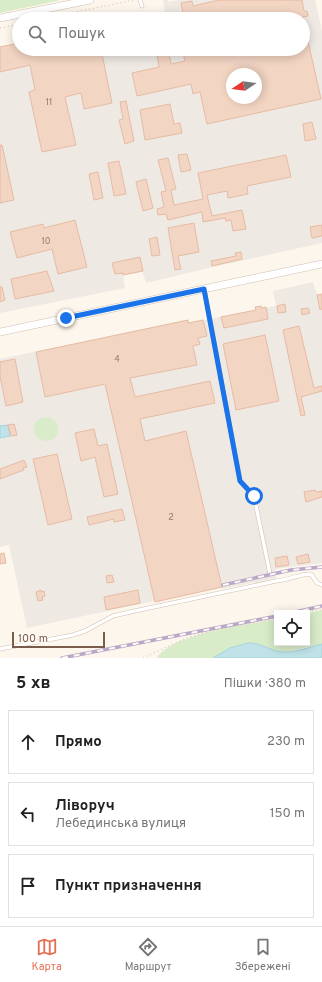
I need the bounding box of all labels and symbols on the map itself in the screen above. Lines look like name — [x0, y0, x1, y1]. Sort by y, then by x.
north arrow — [226, 68, 262, 104]
house number: 11 — [46, 97, 52, 108]
house number: 10 — [41, 236, 51, 247]
route end — [57, 309, 75, 327]
house number: 4 — [114, 354, 120, 365]
route start — [245, 487, 263, 505]
house number: 2 — [168, 512, 174, 523]
scale bar — [12, 630, 105, 649]

